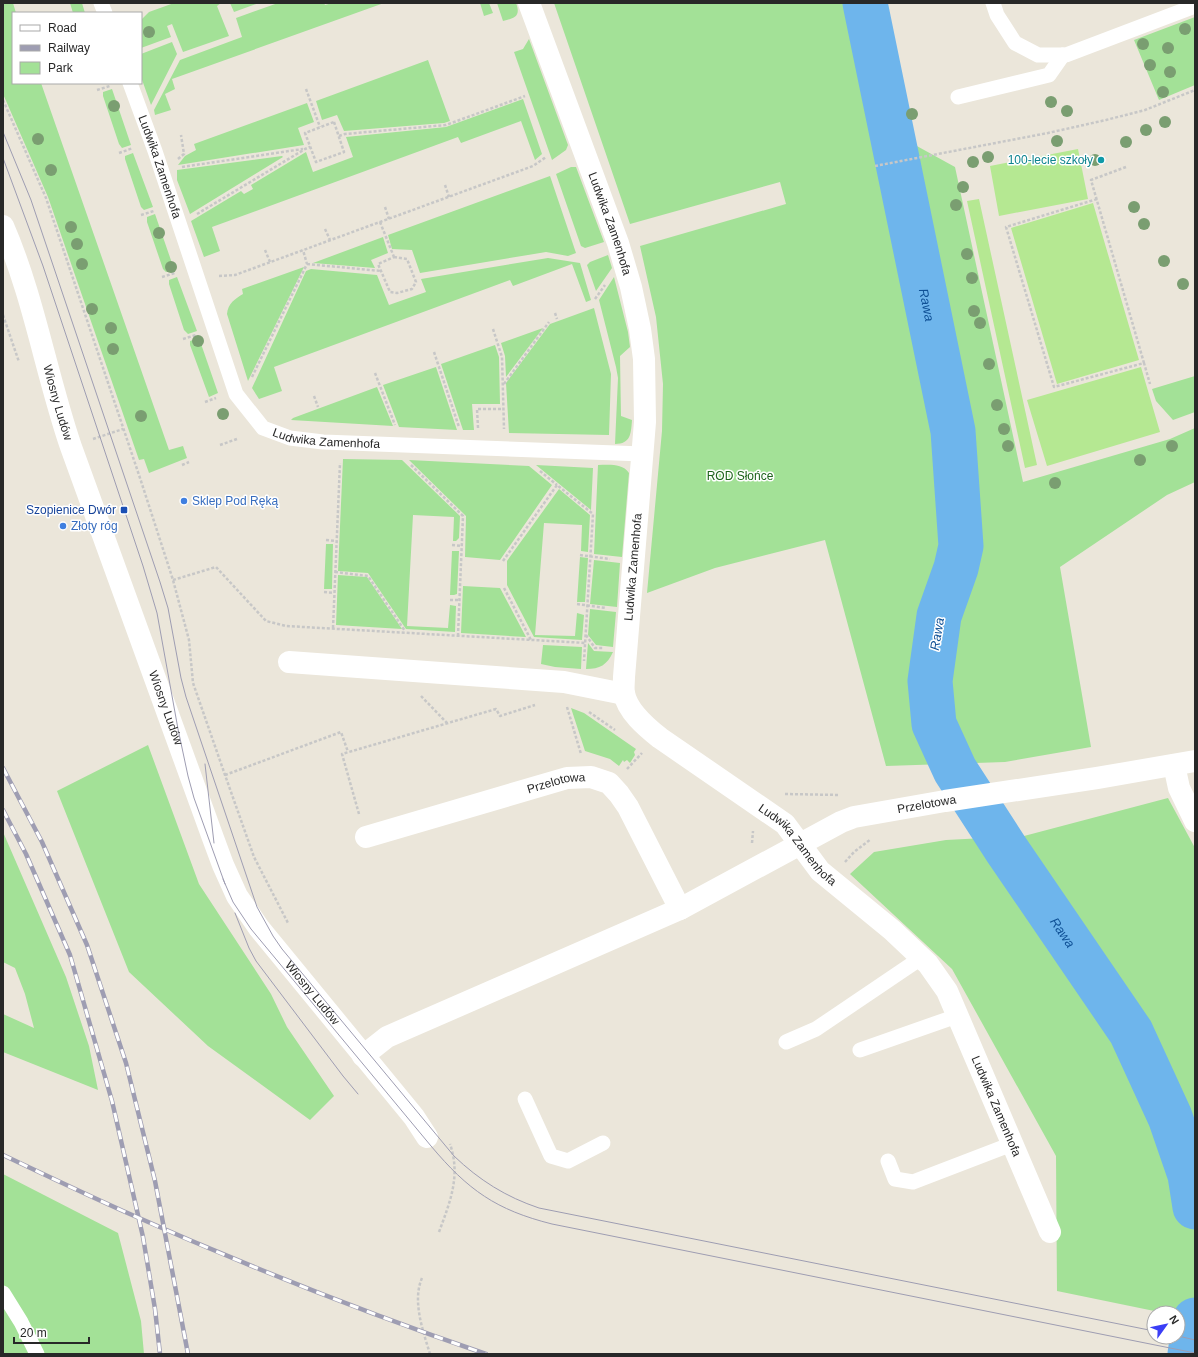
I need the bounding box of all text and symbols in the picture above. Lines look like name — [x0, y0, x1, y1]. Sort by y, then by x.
legend — [12, 12, 142, 84]
text: Road — [48, 21, 77, 35]
text: Railway — [48, 41, 90, 55]
text: Park — [48, 61, 74, 75]
street label: Ludwika Zamenhofa — [135, 113, 184, 221]
place label: 100-lecie szkoły — [1008, 153, 1093, 167]
marker: 100-lecie szkoły — [1096, 155, 1106, 165]
street label: Ludwika Zamenhofa — [585, 170, 634, 277]
water label: Rawa — [916, 287, 938, 322]
street label: Wiosny Ludów — [40, 363, 75, 443]
street label: Ludwika Zamenhofa — [271, 425, 381, 451]
park label: ROD Słońce — [707, 469, 774, 483]
place label: Sklep Pod Ręką — [192, 494, 278, 508]
marker: Sklep Pod Ręką — [179, 496, 189, 506]
place label: Szopienice Dwór — [26, 503, 116, 517]
marker: Szopienice Dwór — [119, 505, 129, 515]
street label: Ludwika Zamenhofa — [621, 512, 645, 621]
place label: Złoty róg — [71, 519, 118, 533]
marker: Złoty róg — [58, 521, 68, 531]
water label: Rawa — [927, 616, 947, 652]
street label: Wiosny Ludów — [146, 669, 186, 747]
street label: Przelotowa — [525, 770, 586, 796]
street label: Przelotowa — [896, 792, 957, 816]
street label: Ludwika Zamenhofa — [756, 801, 839, 889]
water label: Rawa — [1047, 914, 1078, 950]
street label: Wiosny Ludów — [282, 958, 343, 1028]
street label: Ludwika Zamenhofa — [969, 1054, 1024, 1159]
north arrow — [1146, 1305, 1186, 1345]
text: N — [1167, 1313, 1182, 1326]
scale bar — [14, 1319, 89, 1345]
text: 20 m — [20, 1326, 47, 1340]

